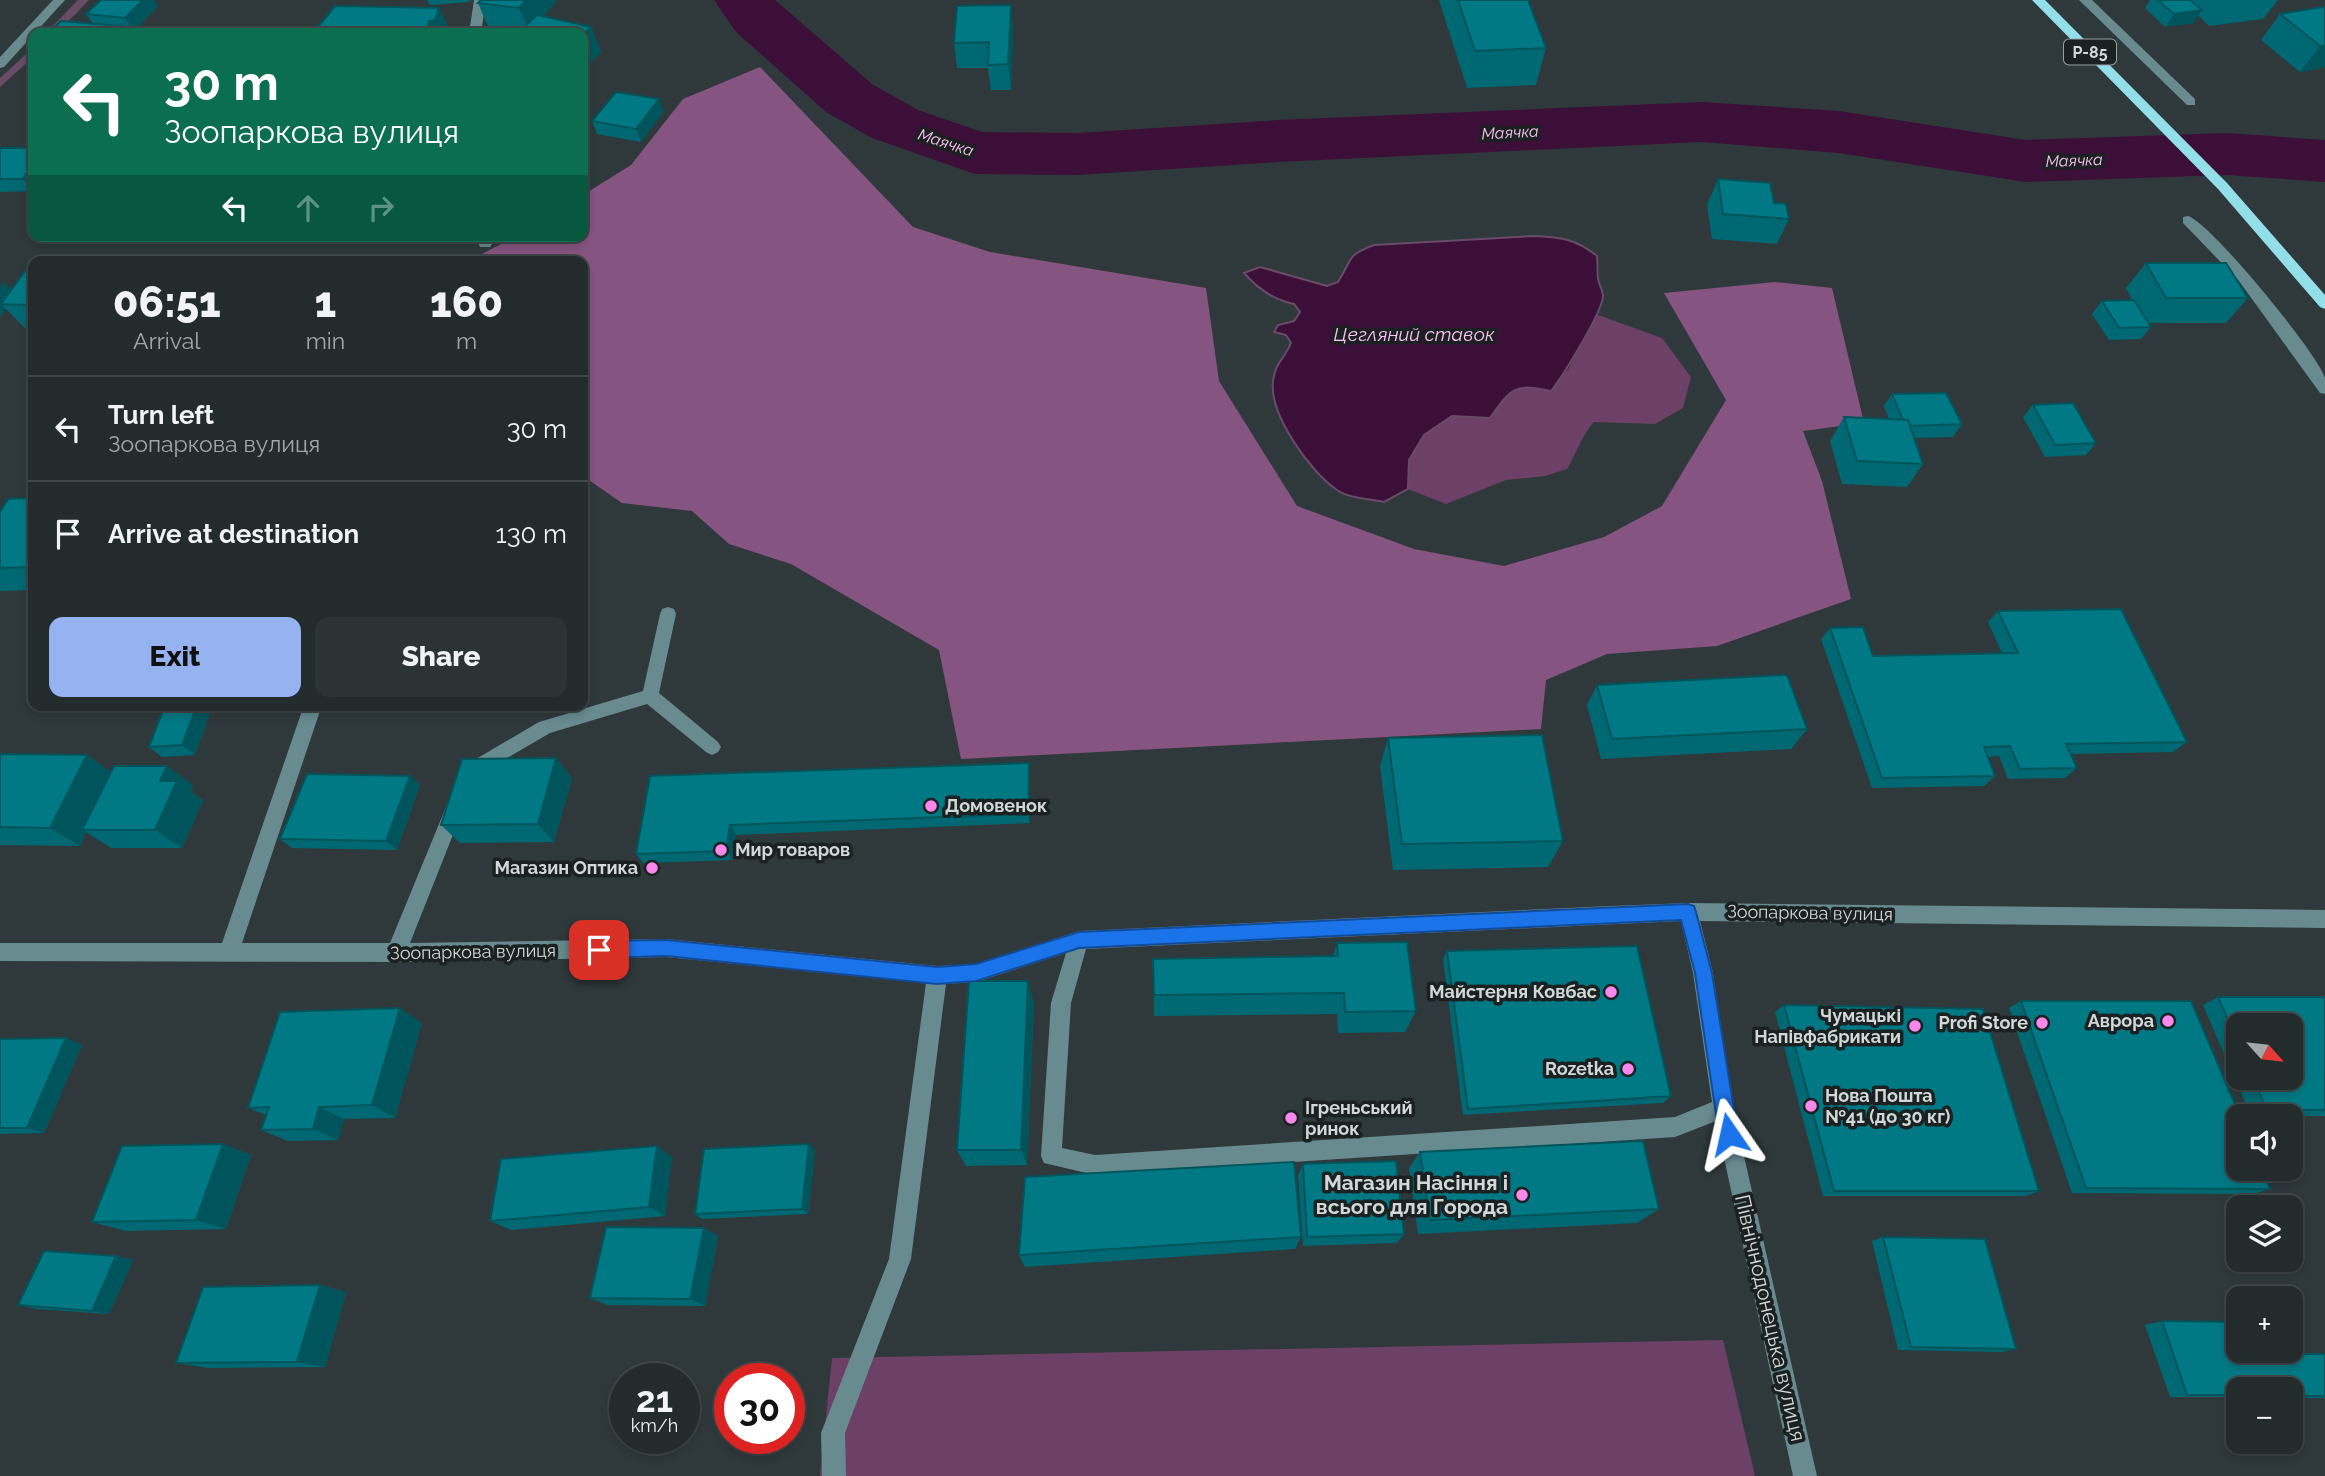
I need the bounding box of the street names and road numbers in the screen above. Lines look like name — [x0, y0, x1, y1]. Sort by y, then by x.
road number: Р-85 — [2064, 40, 2116, 64]
street label: Зоопаркова вулиця — [1727, 901, 1893, 924]
street label: Зоопаркова вулиця — [390, 940, 556, 963]
street label: Північнодонецька вулиця — [1730, 1192, 1811, 1444]

